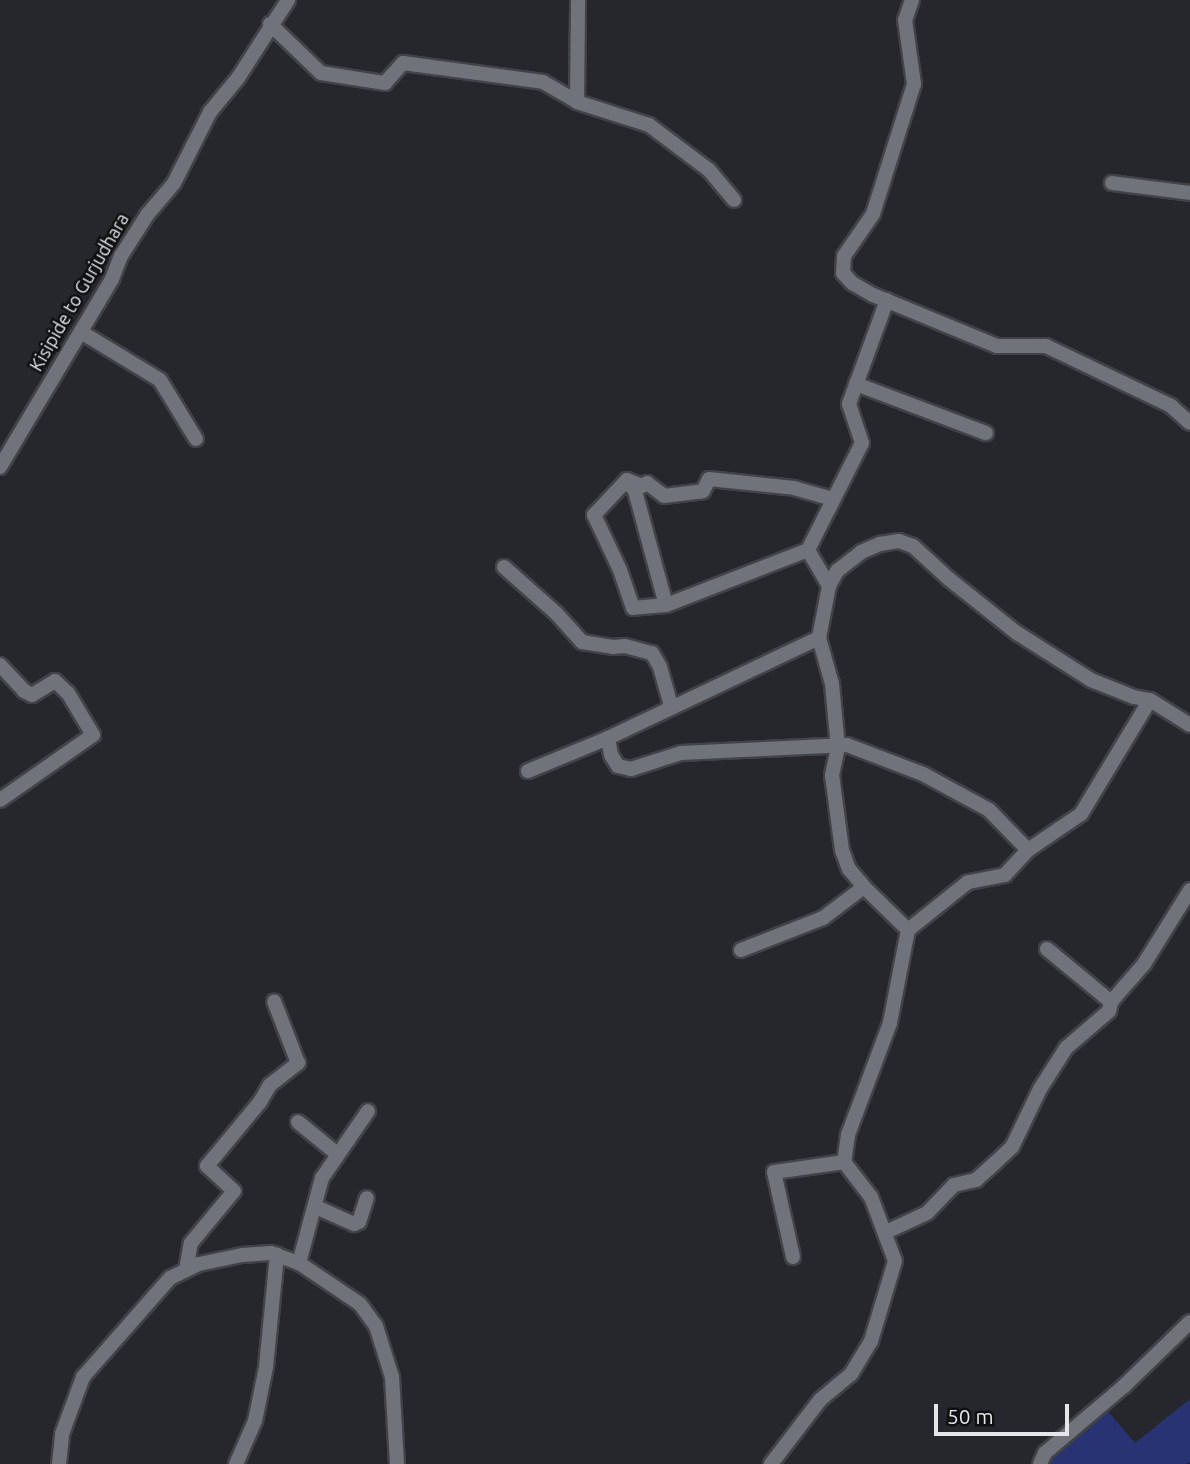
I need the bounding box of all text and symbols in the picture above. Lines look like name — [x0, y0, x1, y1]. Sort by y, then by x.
street label: Kisipide to Gurjudhara — [25, 209, 133, 375]
scale bar — [938, 1390, 1073, 1434]
text: 50 m — [947, 1404, 994, 1428]

